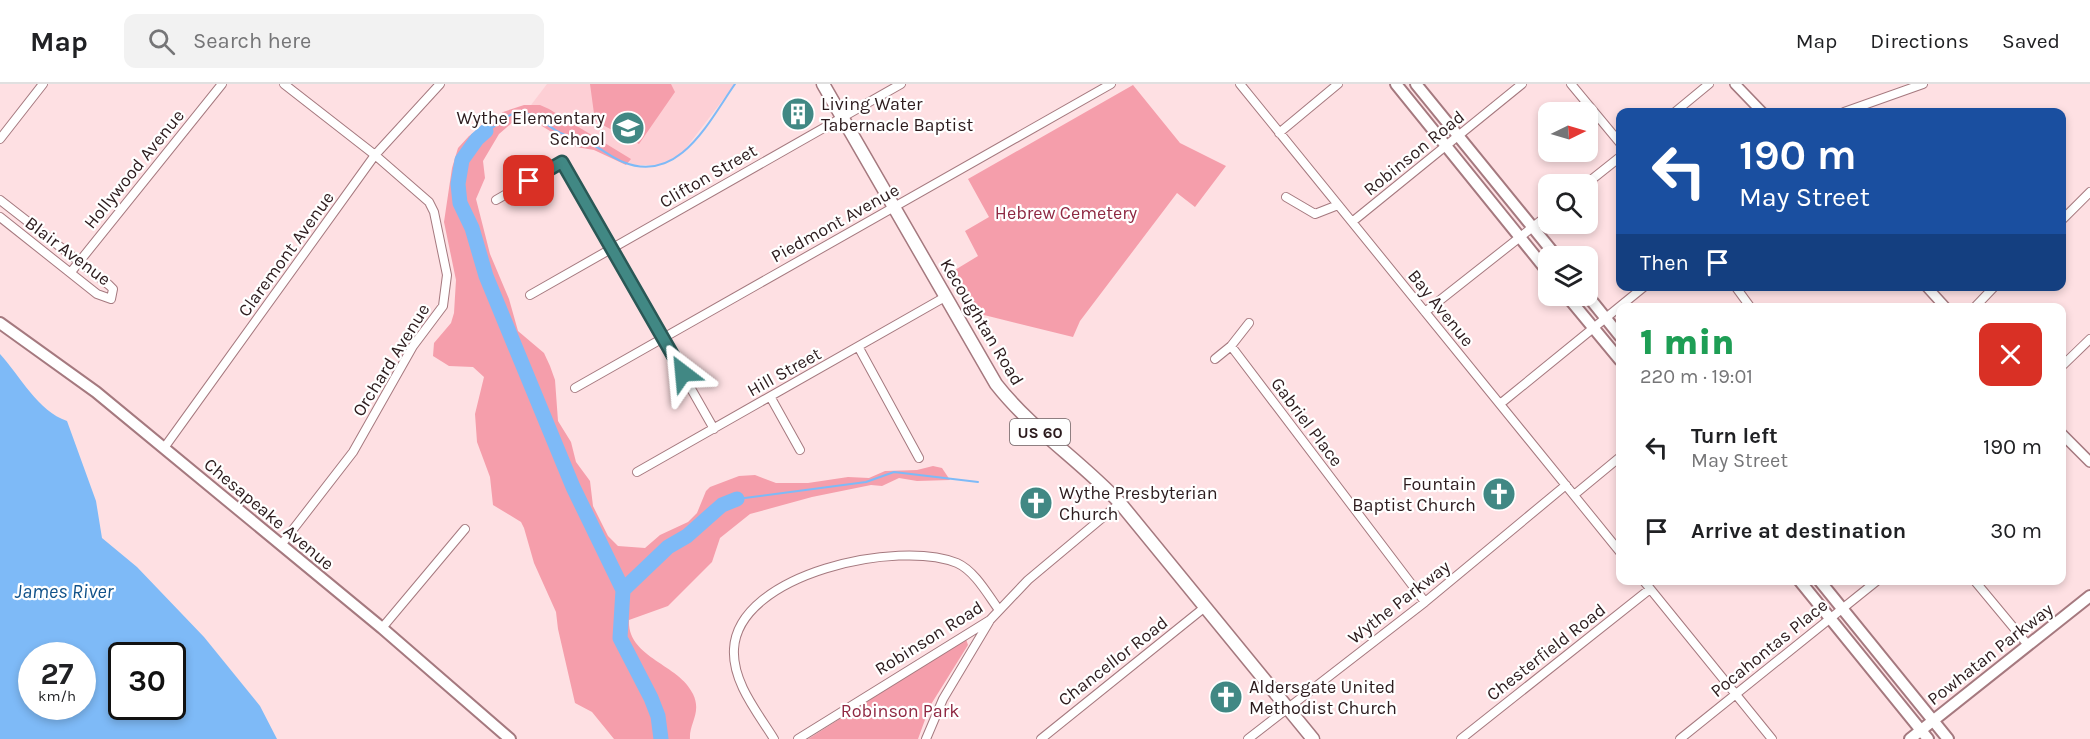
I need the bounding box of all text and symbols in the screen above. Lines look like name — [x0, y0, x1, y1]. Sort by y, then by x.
search box — [124, 14, 544, 68]
text: Map — [30, 25, 88, 58]
icon: search — [145, 25, 178, 58]
text: Search here — [193, 28, 311, 54]
text: Map — [1796, 29, 1837, 53]
text: Directions — [1870, 29, 1969, 53]
text: Saved — [2002, 29, 2060, 53]
place label: Living Water Tabernacle Baptist — [821, 93, 974, 136]
building icon: Living Water Tabernacle Baptist — [780, 96, 816, 132]
north arrow — [1538, 102, 1598, 162]
map controls — [1538, 102, 1598, 306]
street label: Hollywood Avenue — [79, 105, 189, 233]
street label: Robinson Road — [1359, 106, 1469, 200]
place label: Wythe Elementary School — [456, 107, 606, 150]
school or university icon: Wythe Elementary School — [610, 110, 646, 146]
text: 190 m — [1739, 130, 1857, 180]
icon: left — [1640, 132, 1718, 210]
street label: Clifton Street — [655, 139, 761, 213]
pin — [503, 155, 554, 206]
icon: arrive — [512, 164, 545, 197]
button: search — [1538, 174, 1598, 234]
street label: Piedmont Avenue — [767, 179, 903, 267]
text: May Street — [1739, 181, 1870, 213]
street label: Claremont Avenue — [233, 187, 339, 321]
park label: Hebrew Cemetery — [995, 202, 1138, 224]
street label: Blair Avenue — [21, 212, 115, 290]
button: layers — [1538, 246, 1598, 306]
icon: arrive — [1701, 246, 1734, 279]
text: Then — [1640, 250, 1689, 276]
street label: Kecoughtan Road — [935, 254, 1029, 390]
street label: Bay Avenue — [1403, 265, 1479, 351]
street label: Orchard Avenue — [348, 300, 434, 420]
text: 1 min — [1640, 321, 1734, 363]
button: close — [1979, 323, 2042, 386]
position arrow — [651, 341, 715, 405]
street label: Hill Street — [743, 343, 825, 401]
text: 220 m · 19:01 — [1640, 365, 1753, 388]
street label: Gabriel Place — [1266, 373, 1348, 471]
road number: US 60 — [1010, 419, 1070, 445]
text: Turn left — [1691, 423, 1778, 449]
icon: left — [1640, 431, 1673, 464]
text: 190 m — [1983, 434, 2042, 460]
text: May Street — [1691, 449, 1788, 472]
street label: Chesapeake Avenue — [199, 453, 339, 575]
place label: Fountain Baptist Church — [1352, 473, 1476, 516]
church icon: Fountain Baptist Church — [1481, 476, 1517, 512]
place label: Wythe Presbyterian Church — [1059, 482, 1218, 525]
church icon: Wythe Presbyterian Church — [1018, 485, 1054, 521]
icon: arrive — [1640, 515, 1673, 548]
text: Arrive at destination — [1691, 518, 1906, 544]
text: 30 m — [1990, 518, 2042, 544]
street label: Wythe Parkway — [1344, 555, 1455, 649]
water label: James River — [15, 580, 115, 603]
street label: Pocahontas Place — [1706, 594, 1832, 702]
street label: Robinson Road — [871, 596, 987, 680]
street label: Powhatan Parkway — [1923, 598, 2058, 710]
street label: Chesterfield Road — [1482, 599, 1610, 705]
street label: Chancellor Road — [1054, 611, 1172, 711]
speed limit sign: 30 — [108, 642, 186, 720]
text: 27 — [40, 656, 74, 692]
place label: Aldersgate United Methodist Church — [1249, 676, 1397, 719]
church icon: Aldersgate United Methodist Church — [1208, 679, 1244, 715]
text: km/h — [38, 687, 76, 705]
park label: Robinson Park — [841, 700, 959, 722]

